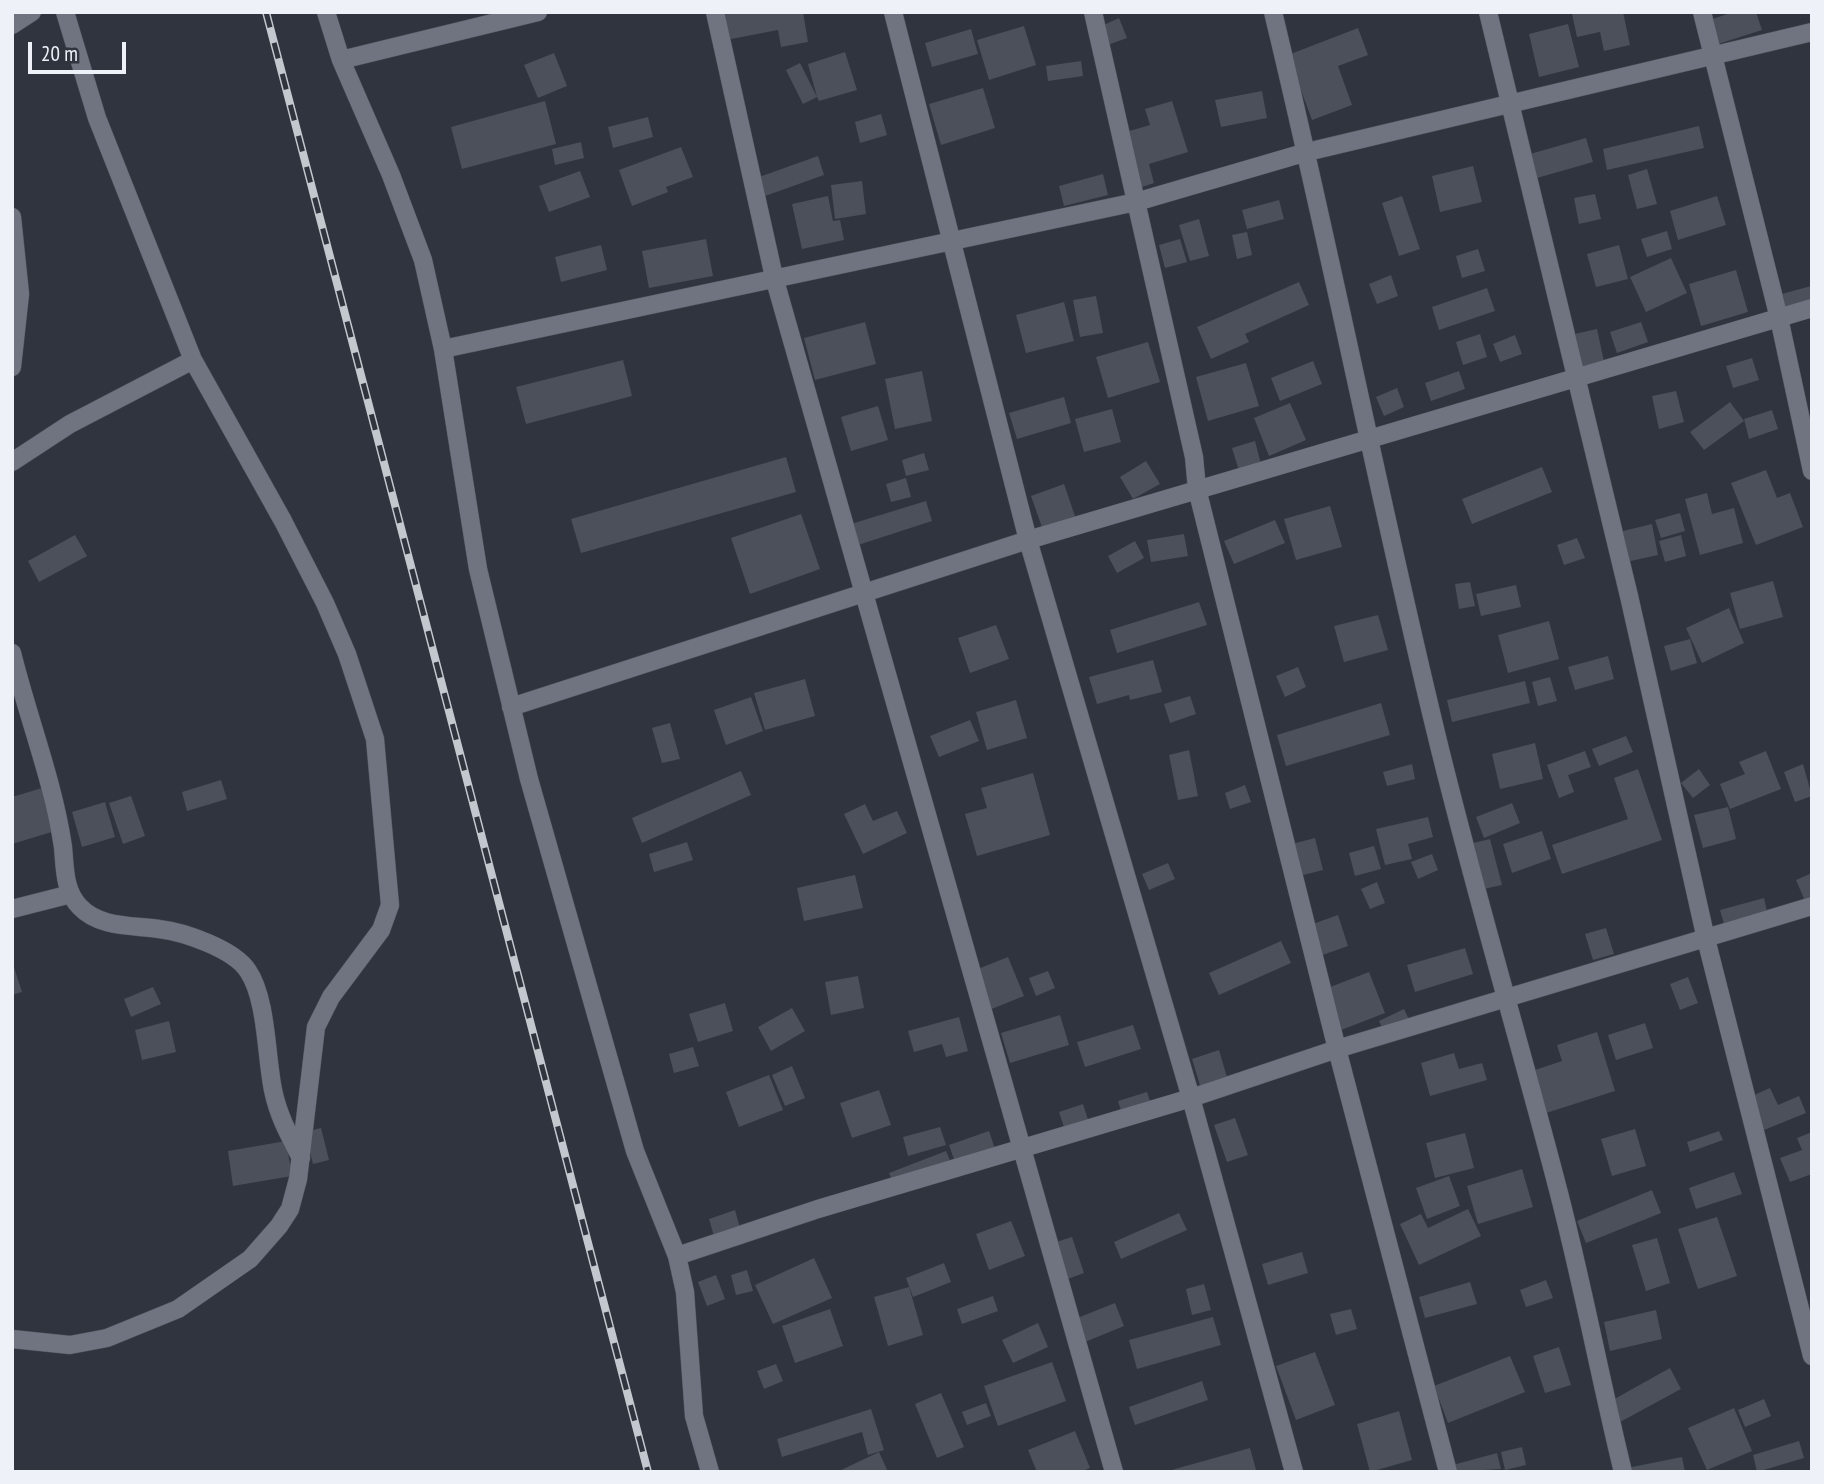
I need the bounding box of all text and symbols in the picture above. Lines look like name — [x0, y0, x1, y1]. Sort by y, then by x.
scale bar — [32, 28, 130, 72]
text: 20 m — [41, 40, 78, 67]

